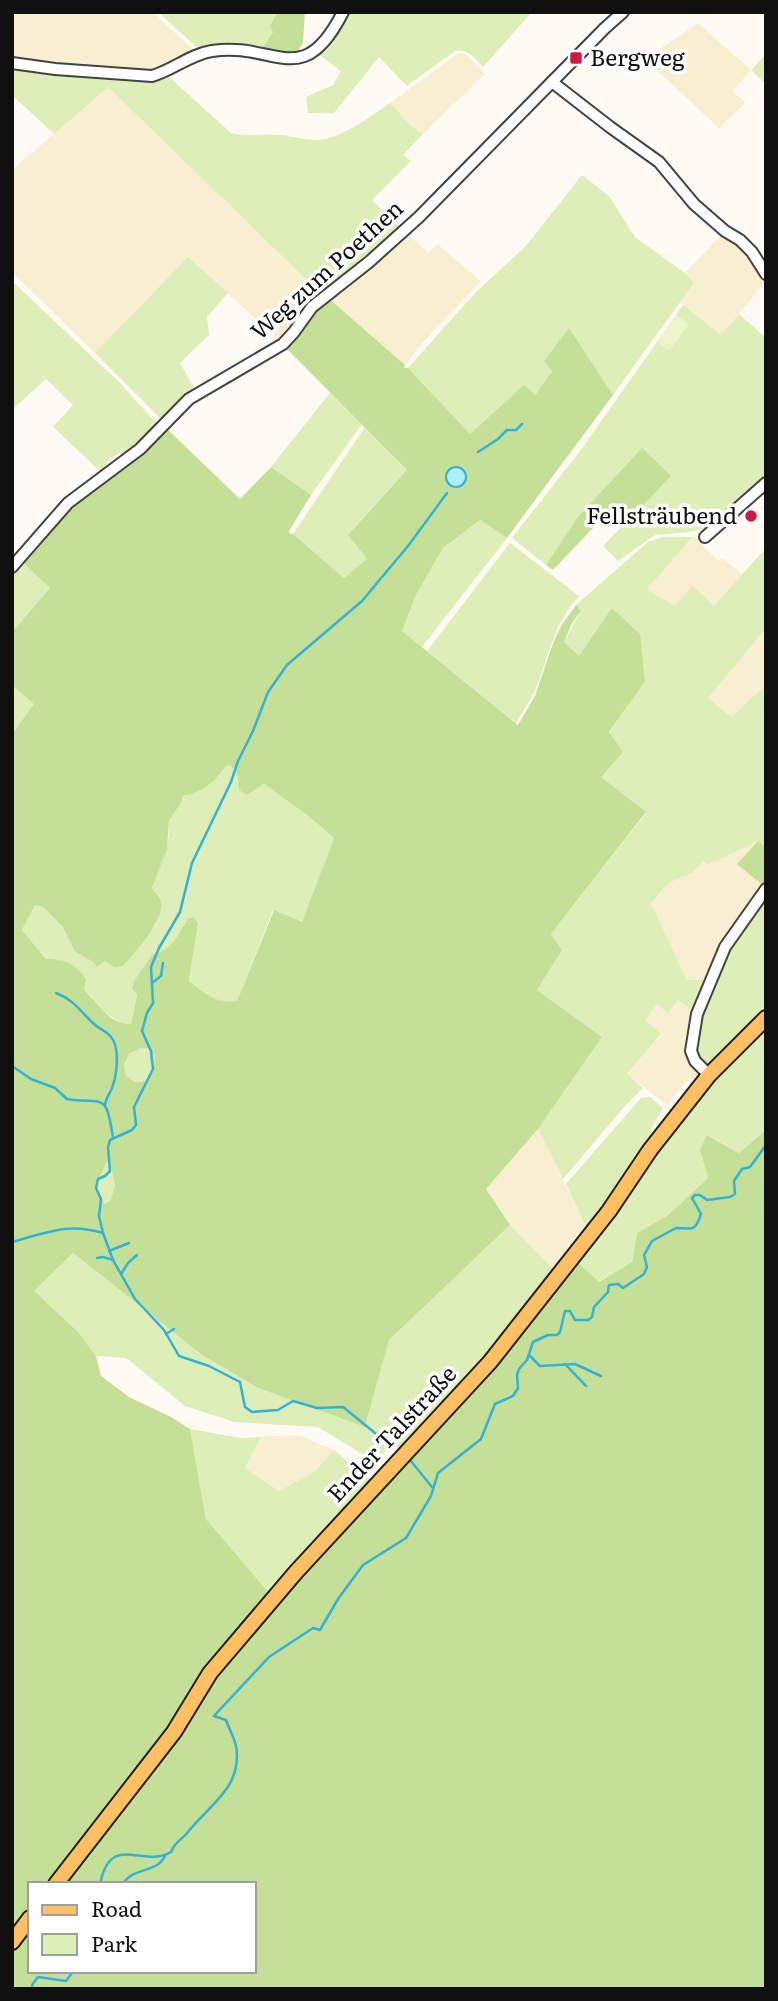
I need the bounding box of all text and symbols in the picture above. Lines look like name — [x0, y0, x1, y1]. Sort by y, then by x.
place label: Bergweg — [590, 39, 685, 73]
marker: Bergweg — [568, 50, 584, 66]
street label: Weg zum Poethen — [242, 191, 410, 346]
place label: Fellsträubend — [586, 497, 737, 531]
marker: Fellsträubend — [743, 508, 759, 524]
street label: Ender Talstraße — [318, 1357, 463, 1509]
legend — [28, 1882, 256, 1973]
text: Road — [91, 1892, 142, 1923]
text: Park — [91, 1927, 137, 1958]

